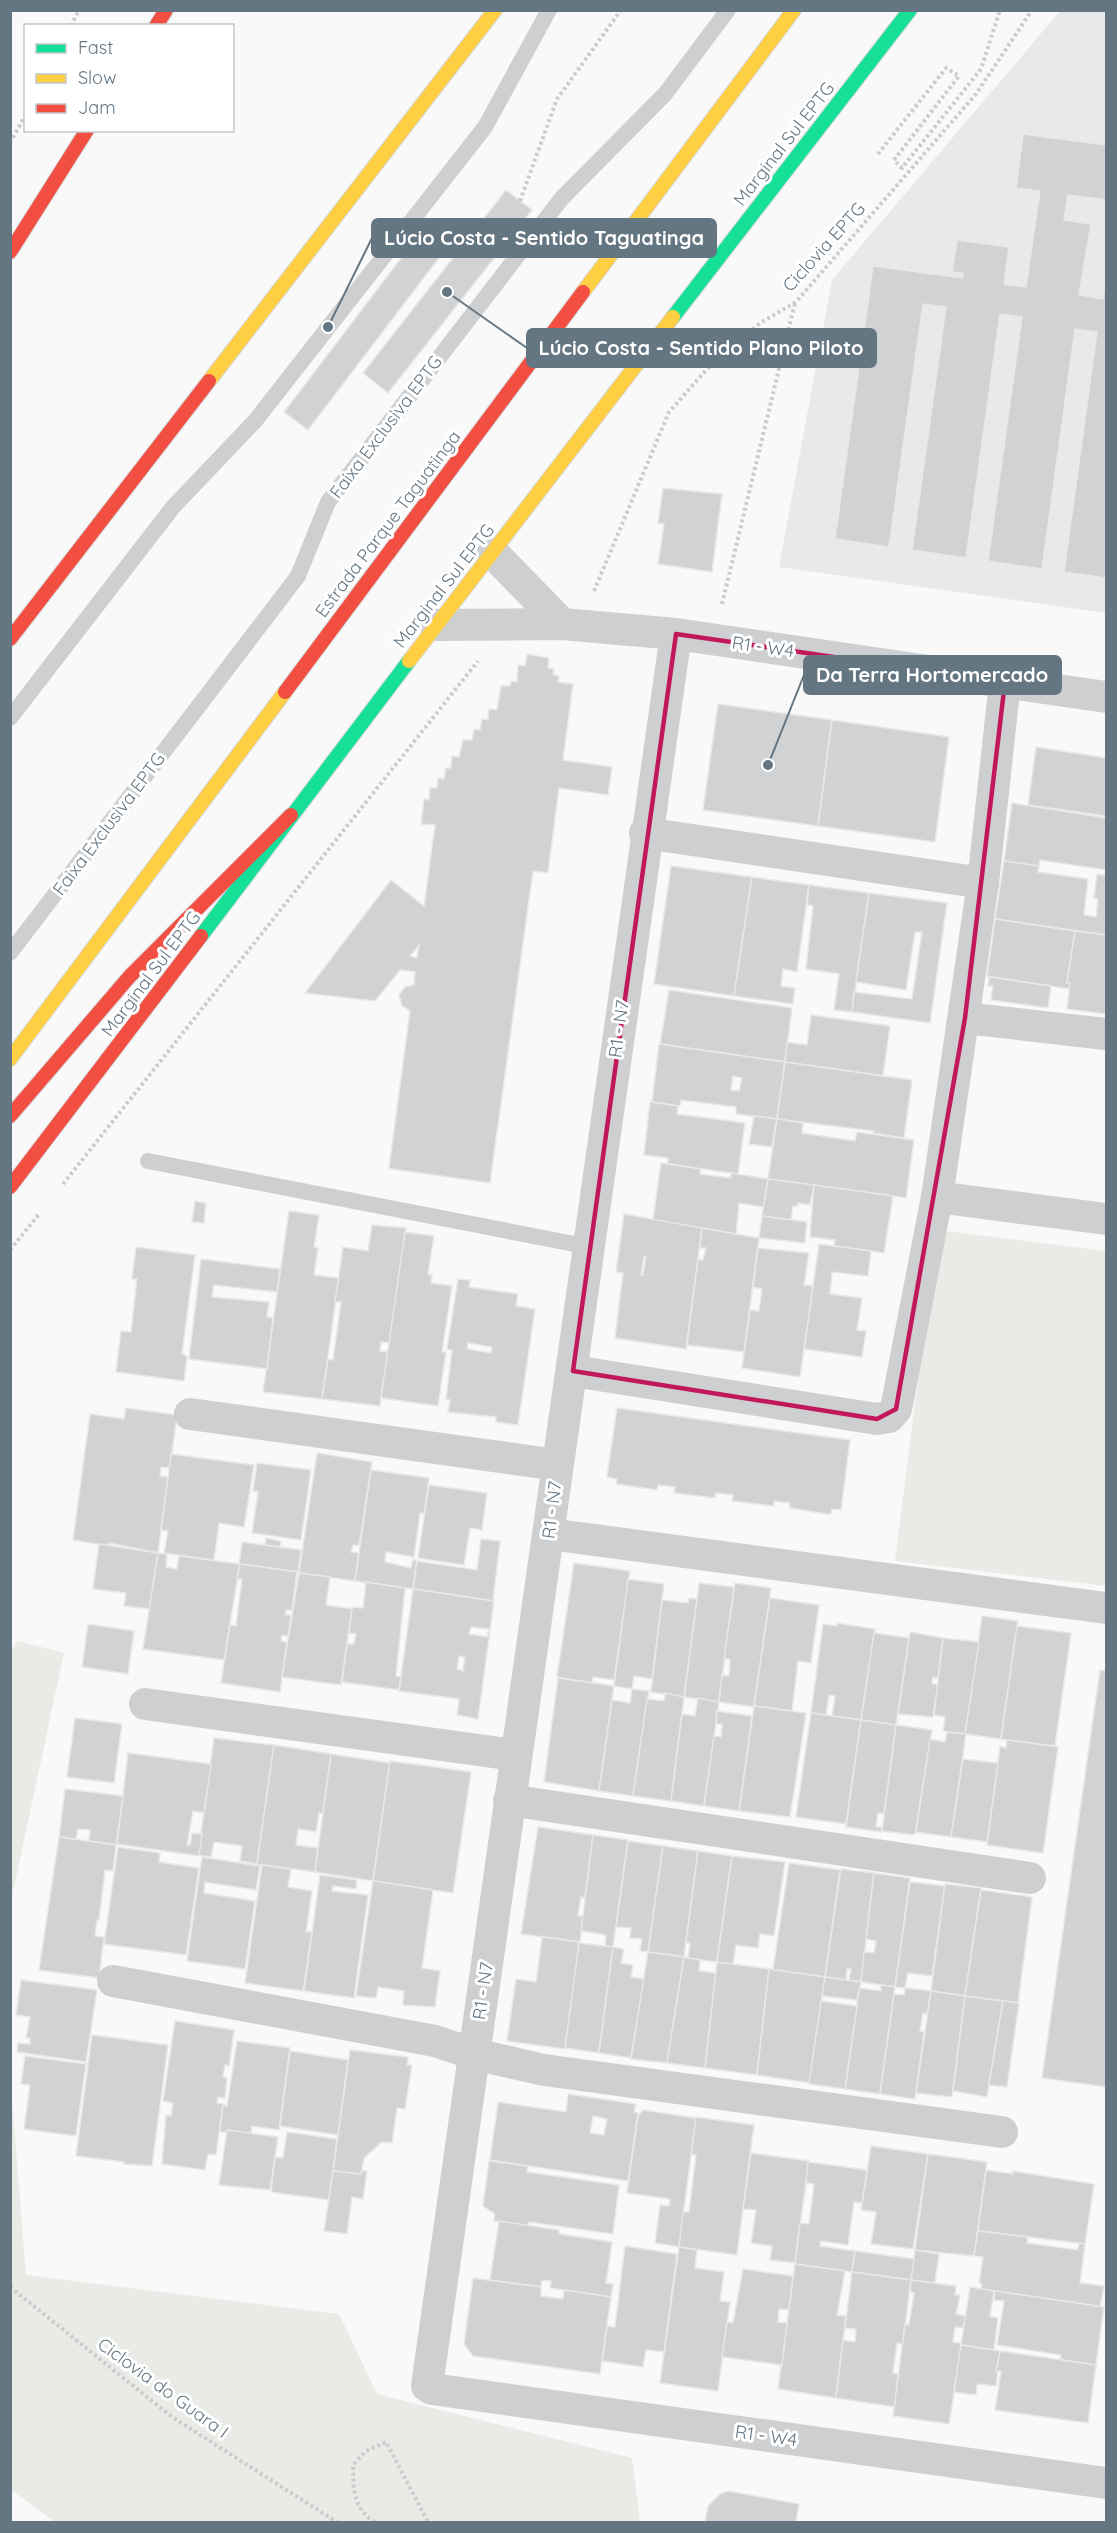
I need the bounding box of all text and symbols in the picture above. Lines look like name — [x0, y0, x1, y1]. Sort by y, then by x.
legend — [24, 24, 234, 132]
text: Fast — [78, 36, 113, 59]
text: Slow — [78, 66, 116, 89]
street label: Marginal Sul EPTG — [728, 77, 839, 210]
text: Jam — [78, 96, 116, 119]
street label: Ciclovia EPTG — [777, 197, 870, 296]
callout: Lúcio Costa - Sentido Taguatinga — [372, 219, 716, 257]
text: Lúcio Costa - Sentido Taguatinga — [384, 225, 704, 250]
callout: Lúcio Costa - Sentido Plano Piloto — [527, 329, 876, 367]
text: Lúcio Costa - Sentido Plano Piloto — [539, 335, 863, 360]
street label: Faixa Exclusiva EPTG — [324, 351, 447, 503]
street label: Estrada Parque Taguatinga — [310, 426, 465, 622]
street label: Marginal Sul EPTG — [388, 519, 499, 652]
street label: R1 - W4 — [731, 631, 796, 662]
callout: Da Terra Hortomercado — [804, 656, 1061, 694]
text: Da Terra Hortomercado — [816, 662, 1048, 687]
street label: Faixa Exclusiva EPTG — [47, 748, 170, 900]
street label: Marginal Sul EPTG — [96, 906, 205, 1041]
street label: R1 - N7 — [603, 999, 634, 1059]
street label: R1 - N7 — [537, 1480, 566, 1540]
street label: R1 - N7 — [467, 1961, 498, 2021]
street label: Ciclovia do Guara I — [93, 2332, 233, 2443]
street label: R1 - W4 — [734, 2420, 799, 2451]

